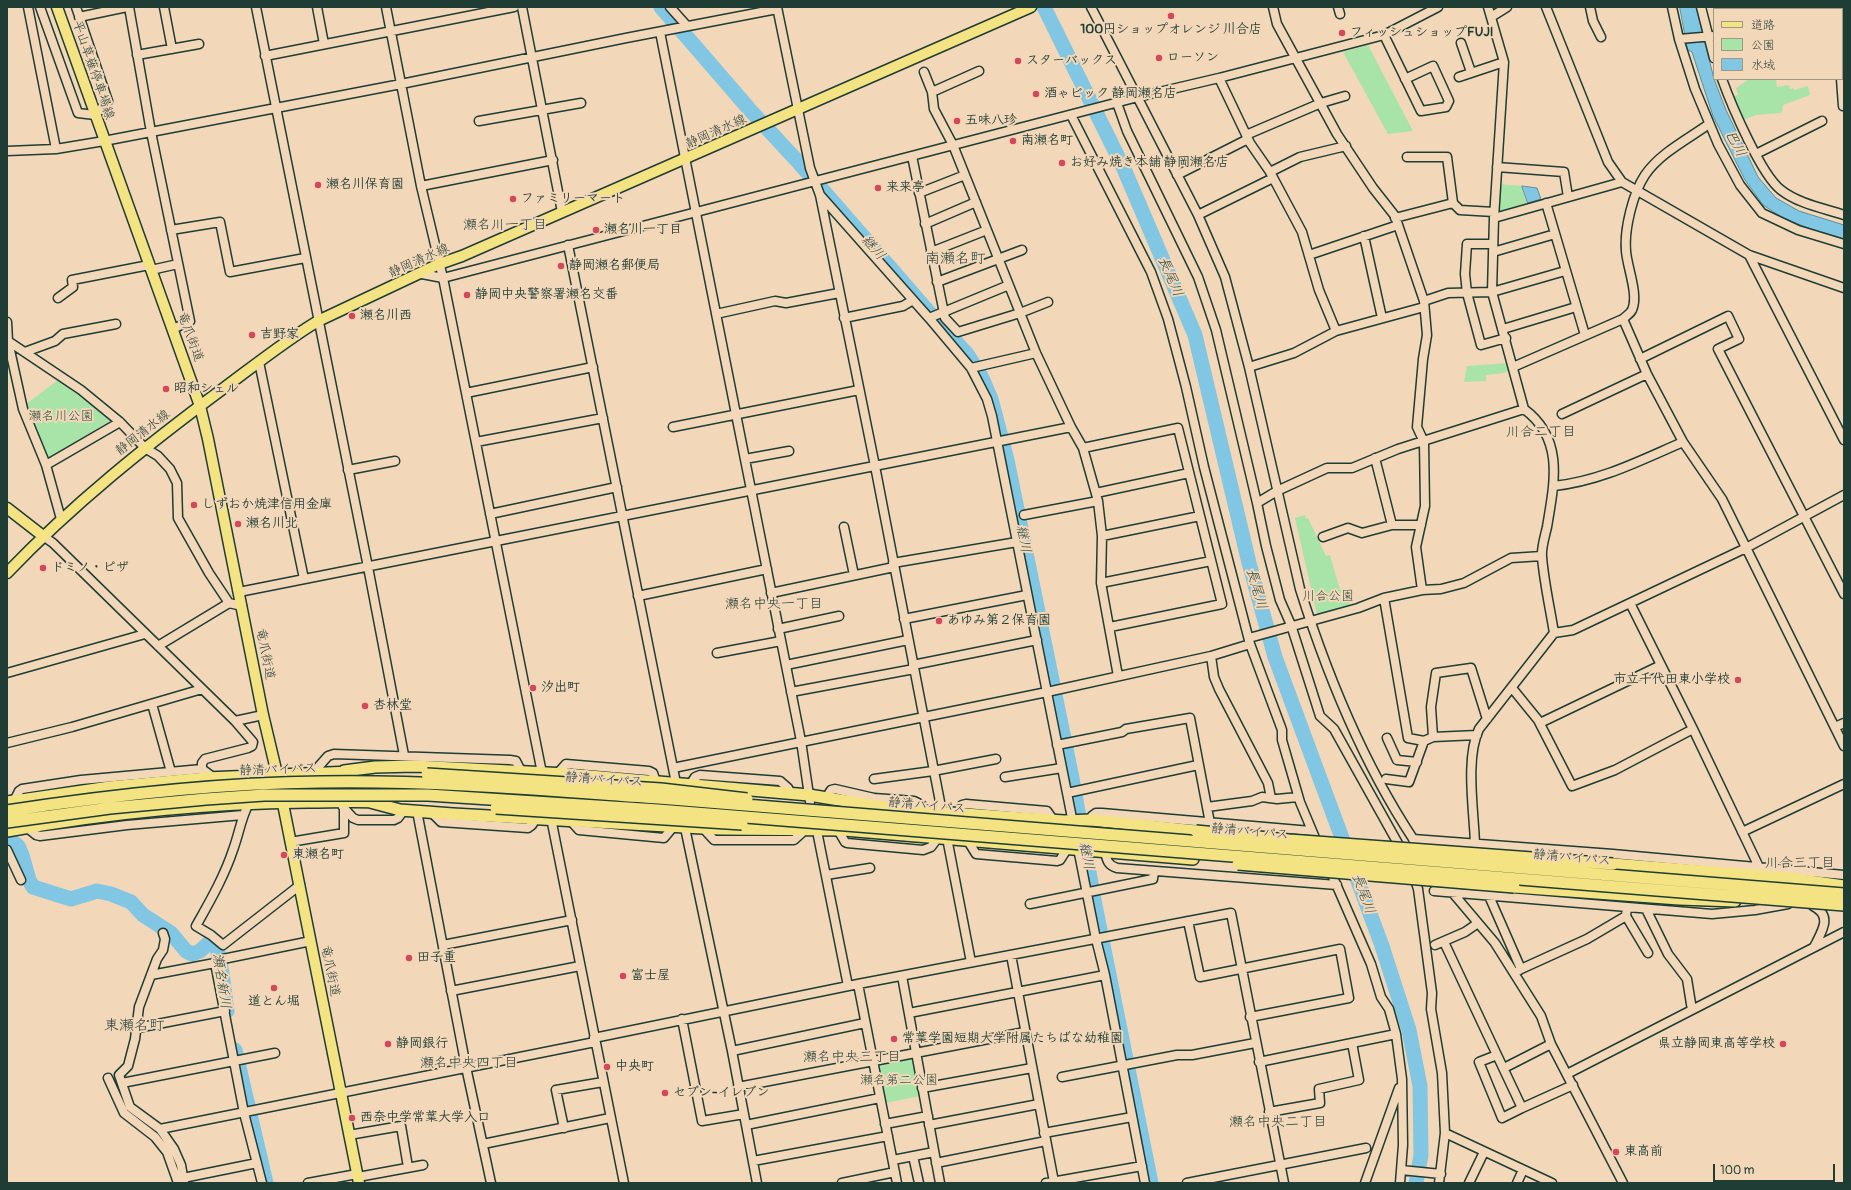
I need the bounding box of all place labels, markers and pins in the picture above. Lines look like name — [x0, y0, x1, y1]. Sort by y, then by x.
marker: 100円ショップオレンジ 川合店 — [1166, 11, 1176, 21]
place label: 100円ショップオレンジ 川合店 — [1080, 22, 1262, 38]
place label: フィッシュショップFUJI — [1350, 25, 1493, 41]
marker: フィッシュショップFUJI — [1337, 28, 1347, 38]
place label: ローソン — [1167, 50, 1219, 66]
place label: スターバックス — [1026, 53, 1117, 69]
marker: ローソン — [1154, 53, 1164, 63]
marker: スターバックス — [1013, 56, 1023, 66]
place label: 酒ゃビック 静岡瀬名店 — [1044, 86, 1177, 102]
marker: 酒ゃビック 静岡瀬名店 — [1031, 89, 1041, 99]
place label: 五味八珍 — [965, 113, 1017, 129]
marker: 五味八珍 — [952, 116, 962, 126]
place label: 南瀬名町 — [1021, 133, 1073, 149]
marker: 南瀬名町 — [1008, 136, 1018, 146]
place label: お好み焼き本舗 静岡瀬名店 — [1070, 155, 1229, 171]
marker: お好み焼き本舗 静岡瀬名店 — [1057, 158, 1067, 168]
place label: 瀬名川保育園 — [326, 177, 404, 193]
marker: 瀬名川保育園 — [313, 180, 323, 190]
place label: 来来亭 — [886, 180, 925, 196]
marker: 来来亭 — [873, 183, 883, 193]
place label: ファミリーマート — [521, 191, 625, 207]
marker: ファミリーマート — [508, 194, 518, 204]
place label: 瀬名川一丁目 — [604, 222, 682, 238]
marker: 瀬名川一丁目 — [591, 225, 601, 235]
place label: 静岡瀬名郵便局 — [569, 258, 660, 274]
marker: 静岡瀬名郵便局 — [556, 261, 566, 271]
place label: 静岡中央警察署瀬名交番 — [475, 287, 618, 303]
marker: 静岡中央警察署瀬名交番 — [462, 290, 472, 300]
place label: 瀬名川西 — [360, 308, 412, 324]
marker: 瀬名川西 — [347, 311, 357, 321]
place label: 吉野家 — [260, 327, 299, 343]
marker: 吉野家 — [247, 330, 257, 340]
place label: 昭和シェル — [174, 381, 239, 397]
marker: 昭和シェル — [161, 384, 171, 394]
place label: しずおか焼津信用金庫 — [202, 497, 332, 513]
marker: しずおか焼津信用金庫 — [189, 500, 199, 510]
place label: 瀬名川北 — [246, 516, 298, 532]
marker: 瀬名川北 — [233, 519, 243, 529]
place label: ドミノ・ピザ — [51, 560, 129, 576]
marker: ドミノ・ピザ — [38, 563, 48, 573]
place label: あゆみ第２保育園 — [947, 613, 1051, 629]
marker: あゆみ第２保育園 — [934, 616, 944, 626]
place label: 市立千代田東小学校 — [1613, 672, 1730, 688]
marker: 市立千代田東小学校 — [1733, 675, 1743, 685]
place label: 汐出町 — [541, 680, 580, 696]
marker: 汐出町 — [528, 683, 538, 693]
place label: 杏林堂 — [373, 698, 412, 714]
marker: 杏林堂 — [360, 701, 370, 711]
place label: 東瀬名町 — [292, 847, 344, 863]
marker: 東瀬名町 — [279, 850, 289, 860]
place label: 田子重 — [417, 950, 456, 966]
marker: 田子重 — [404, 953, 414, 963]
place label: 富士屋 — [631, 968, 670, 984]
marker: 富士屋 — [618, 971, 628, 981]
marker: 道とん堀 — [269, 983, 279, 993]
place label: 道とん堀 — [248, 994, 300, 1010]
place label: 常葉学園短期大学附属たちばな幼稚園 — [902, 1031, 1123, 1047]
marker: 常葉学園短期大学附属たちばな幼稚園 — [889, 1034, 899, 1044]
place label: 静岡銀行 — [396, 1036, 448, 1052]
place label: 県立静岡東高等学校 — [1658, 1036, 1775, 1052]
marker: 静岡銀行 — [383, 1039, 393, 1049]
marker: 県立静岡東高等学校 — [1778, 1039, 1788, 1049]
place label: 中央町 — [615, 1059, 654, 1075]
marker: 中央町 — [602, 1062, 612, 1072]
place label: セブン-イレブン — [673, 1085, 770, 1101]
marker: セブン-イレブン — [660, 1088, 670, 1098]
place label: 西奈中学常葉大学入口 — [360, 1110, 490, 1126]
marker: 西奈中学常葉大学入口 — [347, 1113, 357, 1123]
place label: 東高前 — [1624, 1144, 1663, 1160]
marker: 東高前 — [1611, 1147, 1621, 1157]

